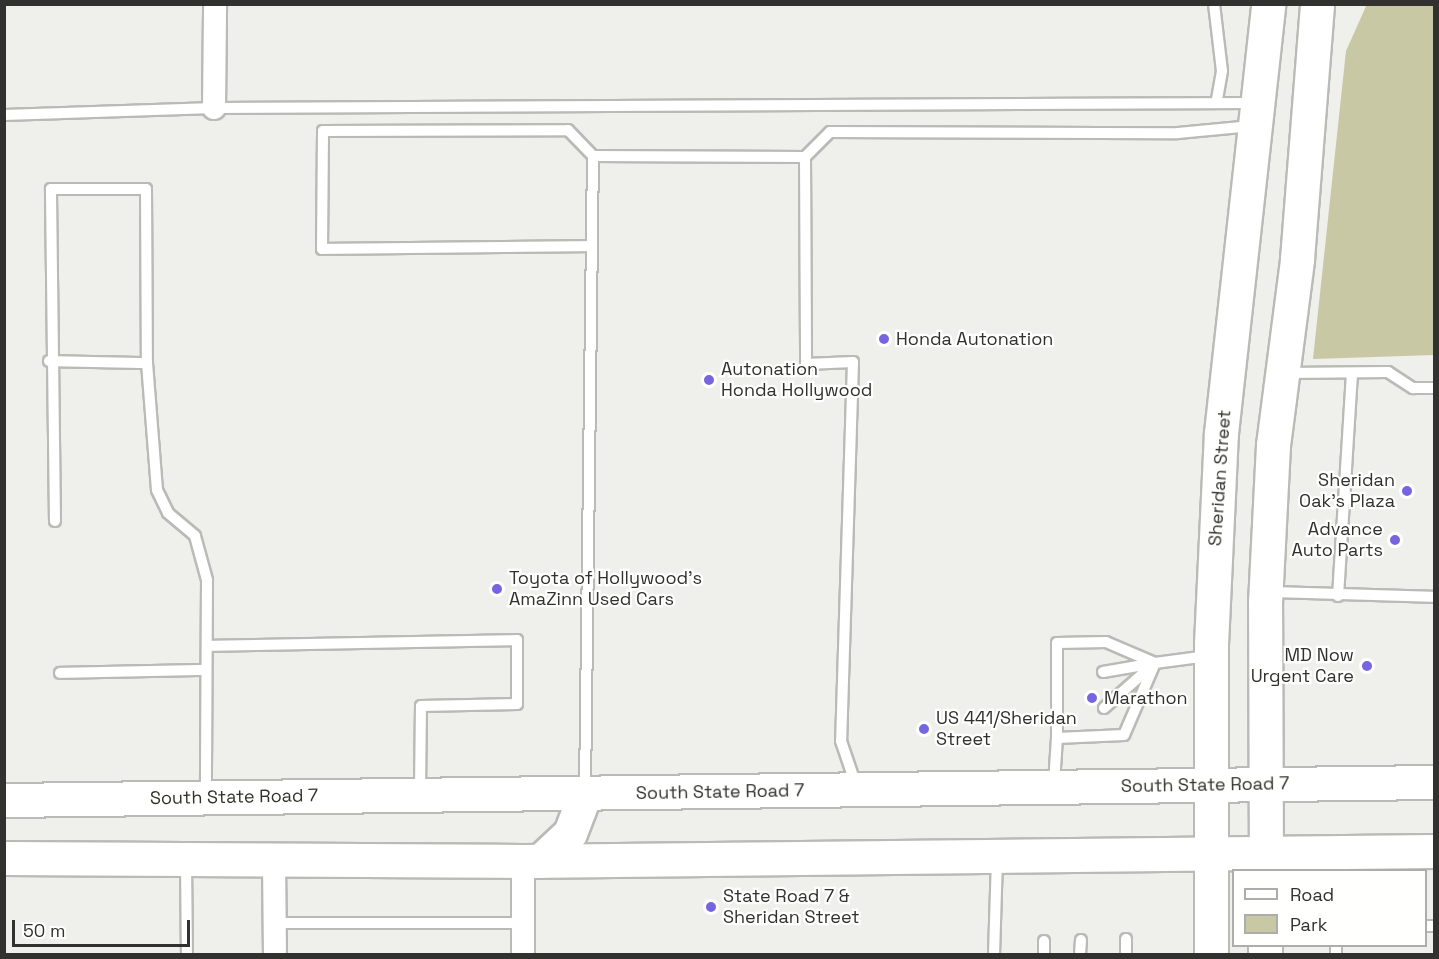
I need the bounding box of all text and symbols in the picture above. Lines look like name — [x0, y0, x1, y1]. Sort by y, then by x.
place label: Honda Autonation — [896, 328, 1054, 350]
marker: Honda Autonation — [877, 332, 891, 346]
place label: Autonation Honda Hollywood — [721, 359, 872, 401]
marker: Autonation Honda Hollywood — [702, 373, 716, 387]
street label: Sheridan Street — [1204, 409, 1236, 547]
place label: Sheridan Oak's Plaza — [1299, 470, 1395, 512]
marker: Sheridan Oak's Plaza — [1400, 484, 1414, 498]
place label: Advance Auto Parts — [1291, 519, 1383, 562]
marker: Advance Auto Parts — [1388, 533, 1402, 547]
place label: Toyota of Hollywood's AmaZinn Used Cars — [509, 568, 702, 610]
marker: Toyota of Hollywood's AmaZinn Used Cars — [490, 582, 504, 596]
place label: MD Now Urgent Care — [1251, 645, 1354, 688]
marker: MD Now Urgent Care — [1358, 657, 1376, 675]
place label: Marathon — [1104, 687, 1188, 709]
marker: Marathon — [1085, 691, 1099, 705]
place label: US 441/Sheridan Street — [936, 708, 1077, 750]
marker: US 441/Sheridan Street — [917, 722, 931, 736]
street label: South State Road 7 — [1121, 773, 1289, 797]
street label: South State Road 7 — [636, 780, 804, 804]
street label: South State Road 7 — [150, 785, 318, 809]
legend — [1232, 869, 1427, 947]
text: Road — [1290, 883, 1334, 906]
place label: State Road 7 & Sheridan Street — [723, 886, 860, 928]
marker: State Road 7 & Sheridan Street — [704, 900, 718, 914]
scale bar — [15, 908, 194, 946]
text: Park — [1290, 913, 1327, 936]
text: 50 m — [23, 919, 65, 942]

